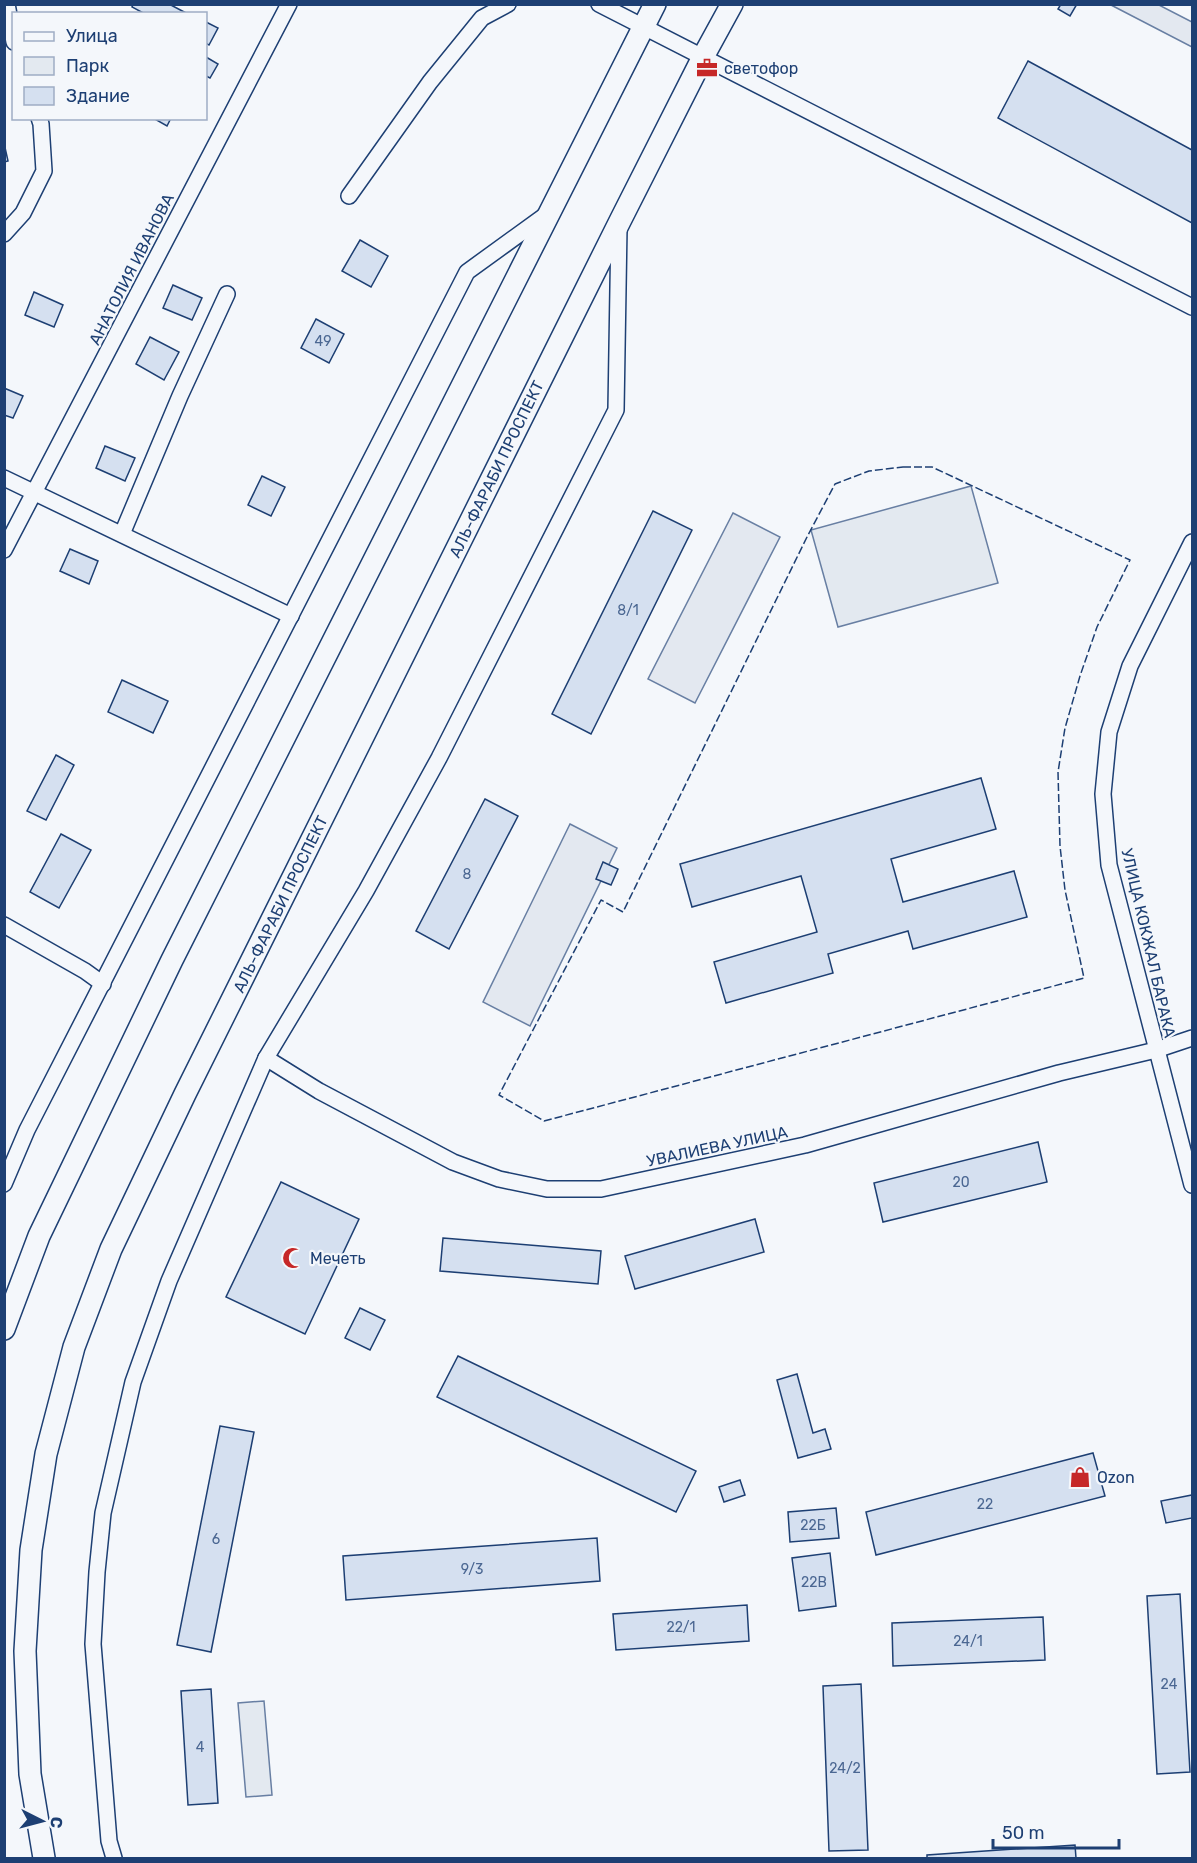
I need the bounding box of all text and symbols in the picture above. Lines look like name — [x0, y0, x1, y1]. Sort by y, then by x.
legend — [12, 12, 207, 120]
text: Улица — [66, 25, 118, 47]
text: Парк — [66, 55, 110, 77]
office icon: светофор — [695, 56, 719, 80]
place label: светофор — [724, 59, 798, 78]
text: Здание — [66, 85, 130, 107]
street label: АНАТОЛИЯ ИВАНОВА — [85, 190, 178, 348]
house number: 49 — [315, 333, 331, 350]
street label: АЛЬ-ФАРАБИ ПРОСПЕКТ — [445, 378, 548, 561]
house number: 8/1 — [617, 602, 639, 619]
street label: АЛЬ-ФАРАБИ ПРОСПЕКТ — [229, 813, 332, 996]
street label: УЛИЦА КОКЖАЛ БАРАКА — [1117, 847, 1180, 1040]
house number: 8 — [463, 866, 472, 883]
street label: УВАЛИЕВА УЛИЦА — [645, 1122, 790, 1171]
house number: 20 — [952, 1174, 970, 1191]
mosque icon: Мечеть — [281, 1246, 305, 1270]
place label: Мечеть — [310, 1249, 366, 1268]
shop icon: Ozon — [1068, 1465, 1092, 1489]
place label: Ozon — [1097, 1468, 1135, 1487]
house number: 22 — [977, 1496, 993, 1513]
house number: 22Б — [800, 1517, 826, 1534]
house number: 6 — [212, 1531, 220, 1548]
house number: 9/3 — [461, 1561, 483, 1578]
house number: 22В — [801, 1574, 827, 1591]
house number: 22/1 — [666, 1619, 696, 1636]
house number: 24/1 — [953, 1633, 983, 1650]
house number: 24 — [1161, 1676, 1178, 1693]
house number: 4 — [196, 1739, 205, 1756]
house number: 24/2 — [829, 1760, 861, 1777]
north arrow — [12, 1791, 72, 1851]
scale bar — [993, 1812, 1119, 1850]
text: С — [46, 1816, 66, 1829]
text: 50 m — [1002, 1822, 1045, 1844]

